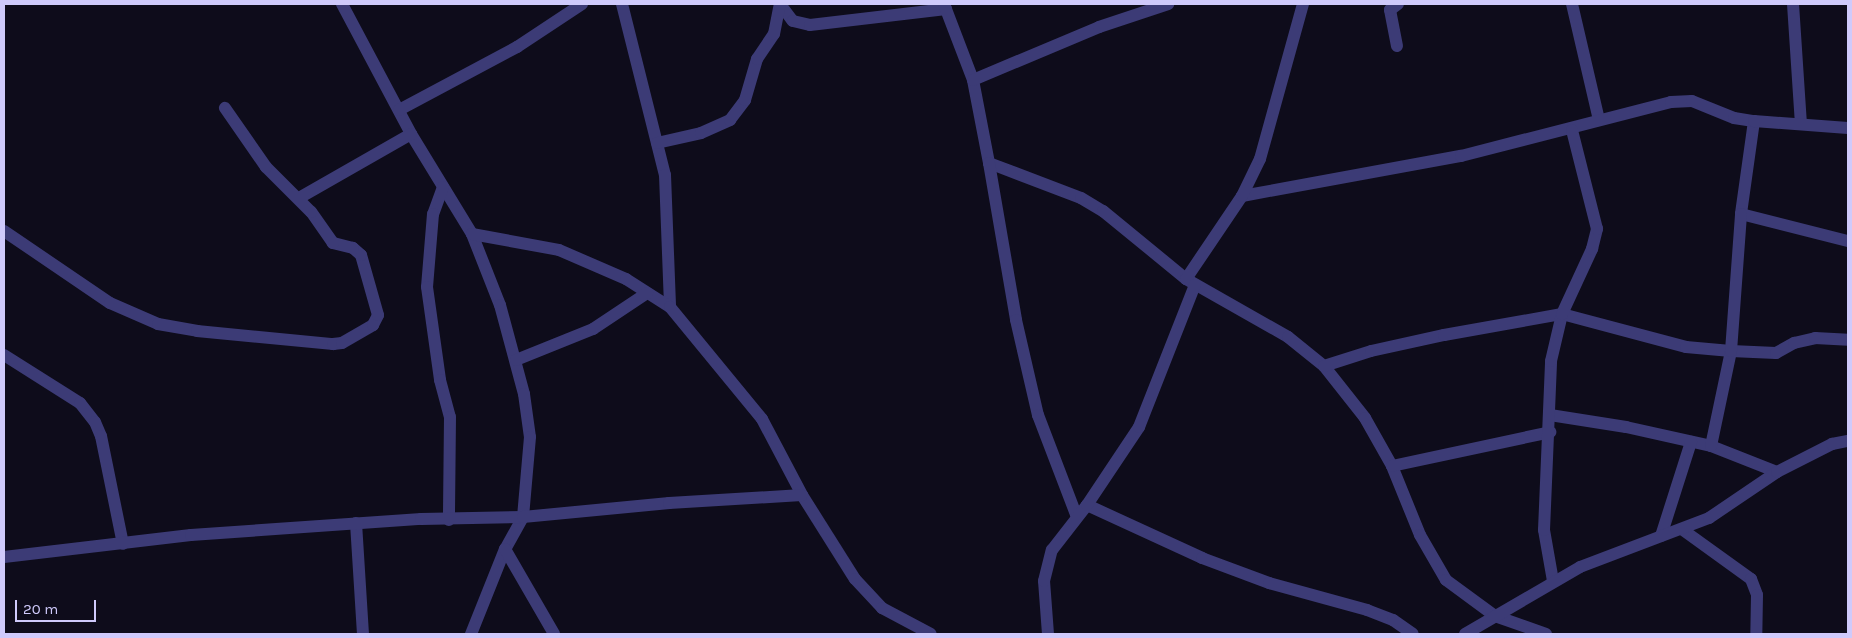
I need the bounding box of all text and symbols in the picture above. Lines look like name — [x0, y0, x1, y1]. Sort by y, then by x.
scale bar — [18, 590, 99, 622]
text: 20 m — [23, 600, 58, 618]

